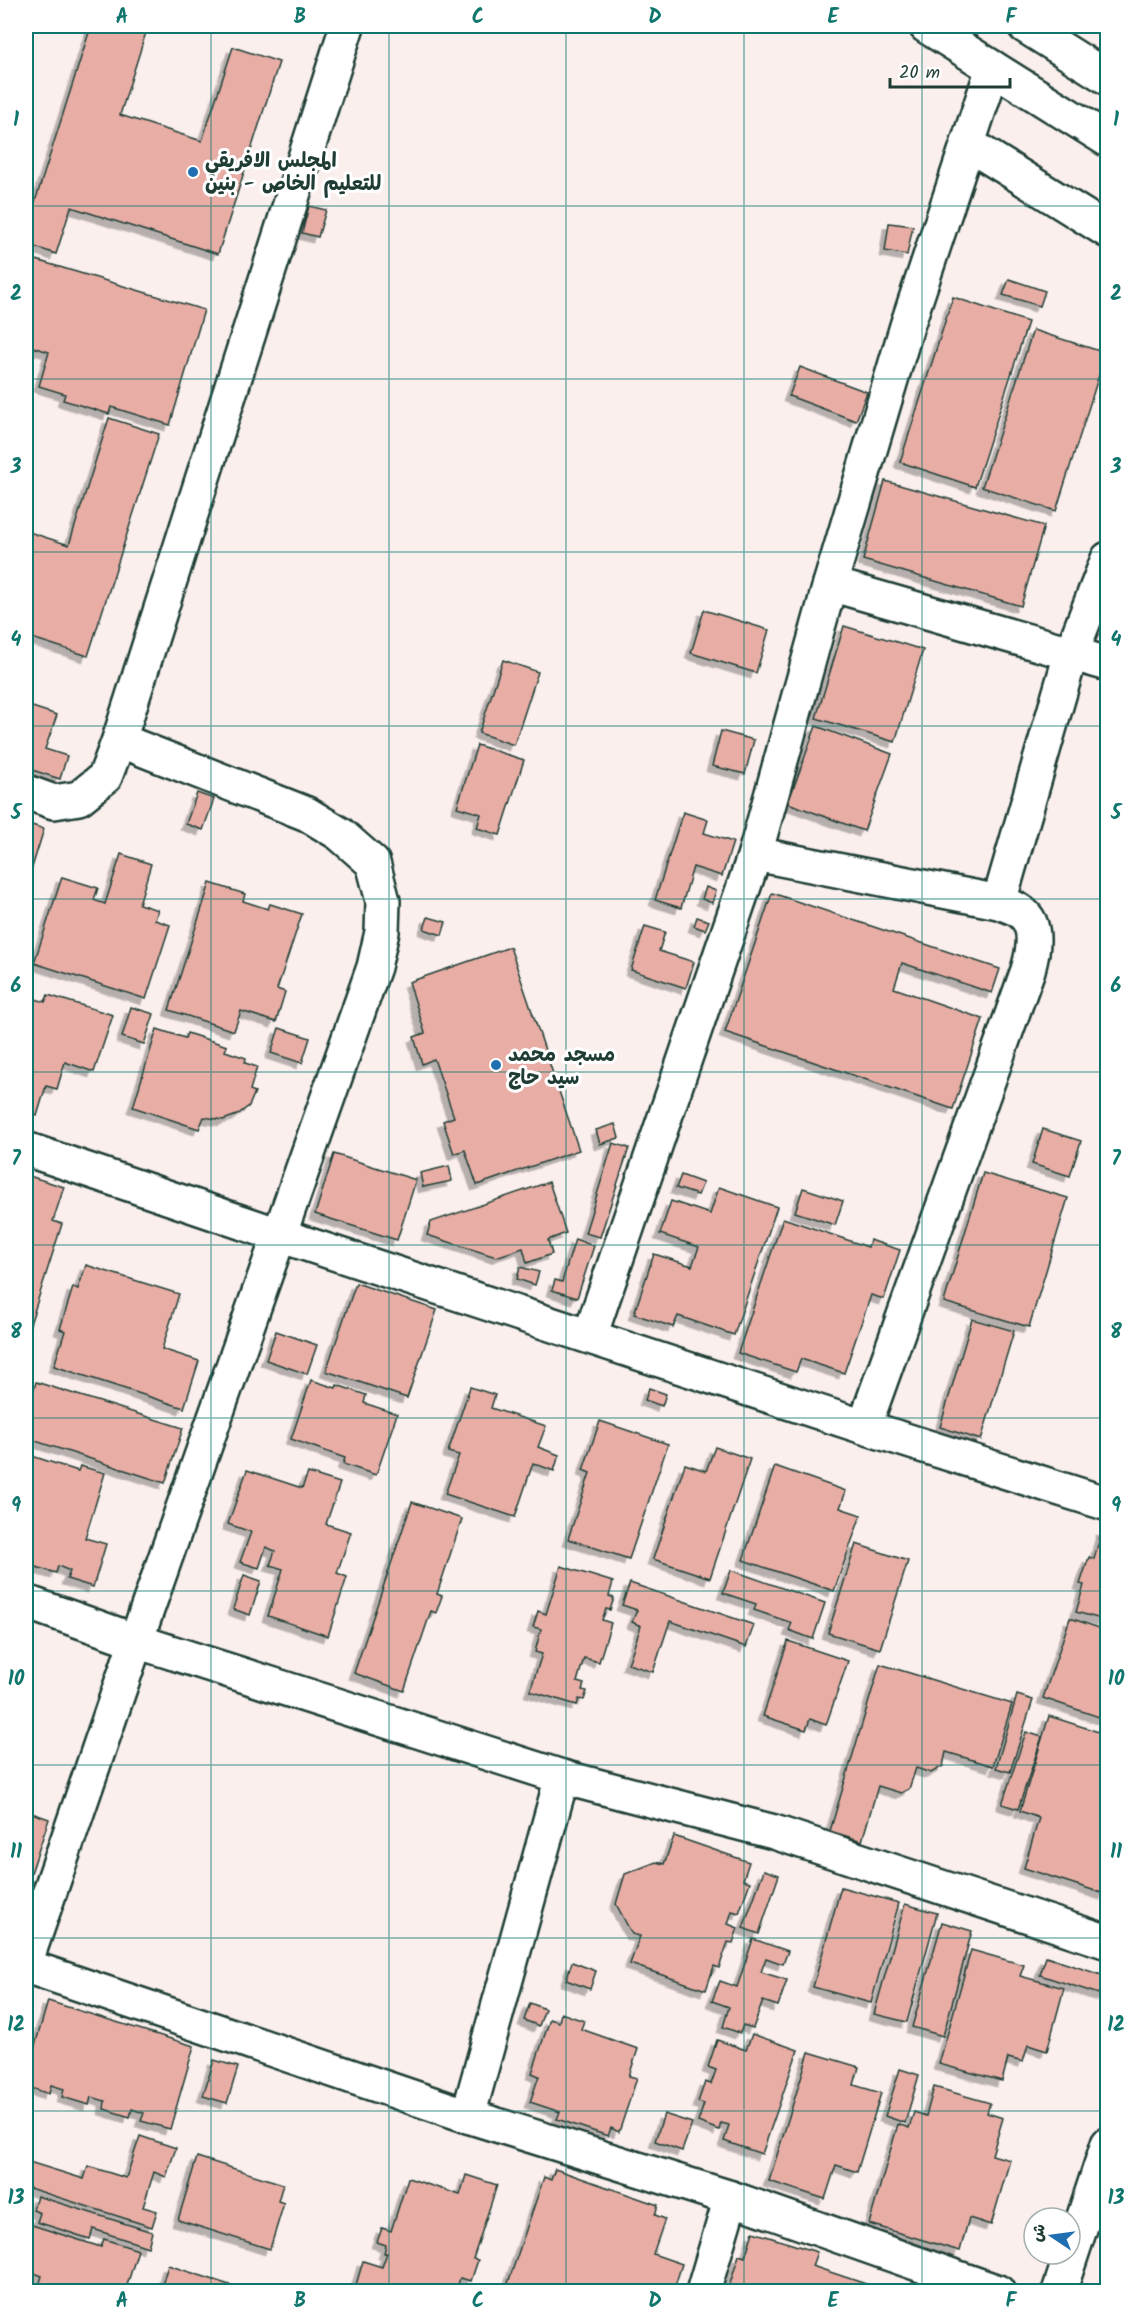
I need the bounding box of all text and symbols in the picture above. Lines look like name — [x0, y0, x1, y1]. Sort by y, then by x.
text: A — [116, 2, 128, 34]
text: B — [294, 2, 306, 34]
text: C — [472, 2, 484, 34]
text: D — [648, 2, 662, 34]
text: E — [827, 2, 839, 34]
text: F — [1006, 2, 1018, 34]
scale bar — [890, 51, 1010, 89]
text: 20 m — [899, 59, 940, 88]
text: 1 — [13, 105, 19, 137]
text: 1 — [1113, 105, 1119, 137]
place label: المجلس الافريقي للتعليم الخاص - بنين — [205, 146, 381, 201]
marker: المجلس الافريقي للتعليم الخاص - بنين — [186, 165, 200, 179]
text: 2 — [10, 279, 22, 311]
text: 2 — [1110, 279, 1122, 311]
text: 3 — [10, 452, 22, 484]
text: 3 — [1110, 452, 1122, 484]
text: 4 — [11, 625, 22, 657]
text: 4 — [1111, 625, 1122, 657]
text: 5 — [10, 798, 23, 830]
text: 5 — [1110, 798, 1123, 830]
text: 6 — [11, 971, 22, 1003]
text: 6 — [1111, 971, 1122, 1003]
place label: مسجد محمد سيد حاج — [508, 1040, 615, 1095]
marker: مسجد محمد سيد حاج — [489, 1058, 503, 1072]
text: 7 — [11, 1144, 21, 1176]
text: 7 — [1111, 1144, 1121, 1176]
text: 8 — [10, 1317, 22, 1349]
text: 8 — [1110, 1317, 1122, 1349]
text: 9 — [11, 1491, 21, 1523]
text: 9 — [1111, 1491, 1121, 1523]
text: 10 — [8, 1664, 25, 1696]
text: 10 — [1108, 1664, 1125, 1696]
text: 11 — [10, 1837, 22, 1869]
text: 11 — [1110, 1837, 1122, 1869]
text: 12 — [7, 2010, 25, 2042]
text: 12 — [1107, 2010, 1125, 2042]
text: 13 — [8, 2183, 25, 2215]
text: 13 — [1108, 2183, 1125, 2215]
north arrow — [1022, 2206, 1082, 2266]
text: ش — [1025, 2222, 1053, 2244]
text: A — [116, 2286, 128, 2317]
text: B — [294, 2286, 306, 2317]
text: C — [472, 2286, 484, 2317]
text: D — [648, 2286, 662, 2317]
text: E — [827, 2286, 839, 2317]
text: F — [1006, 2286, 1018, 2317]

